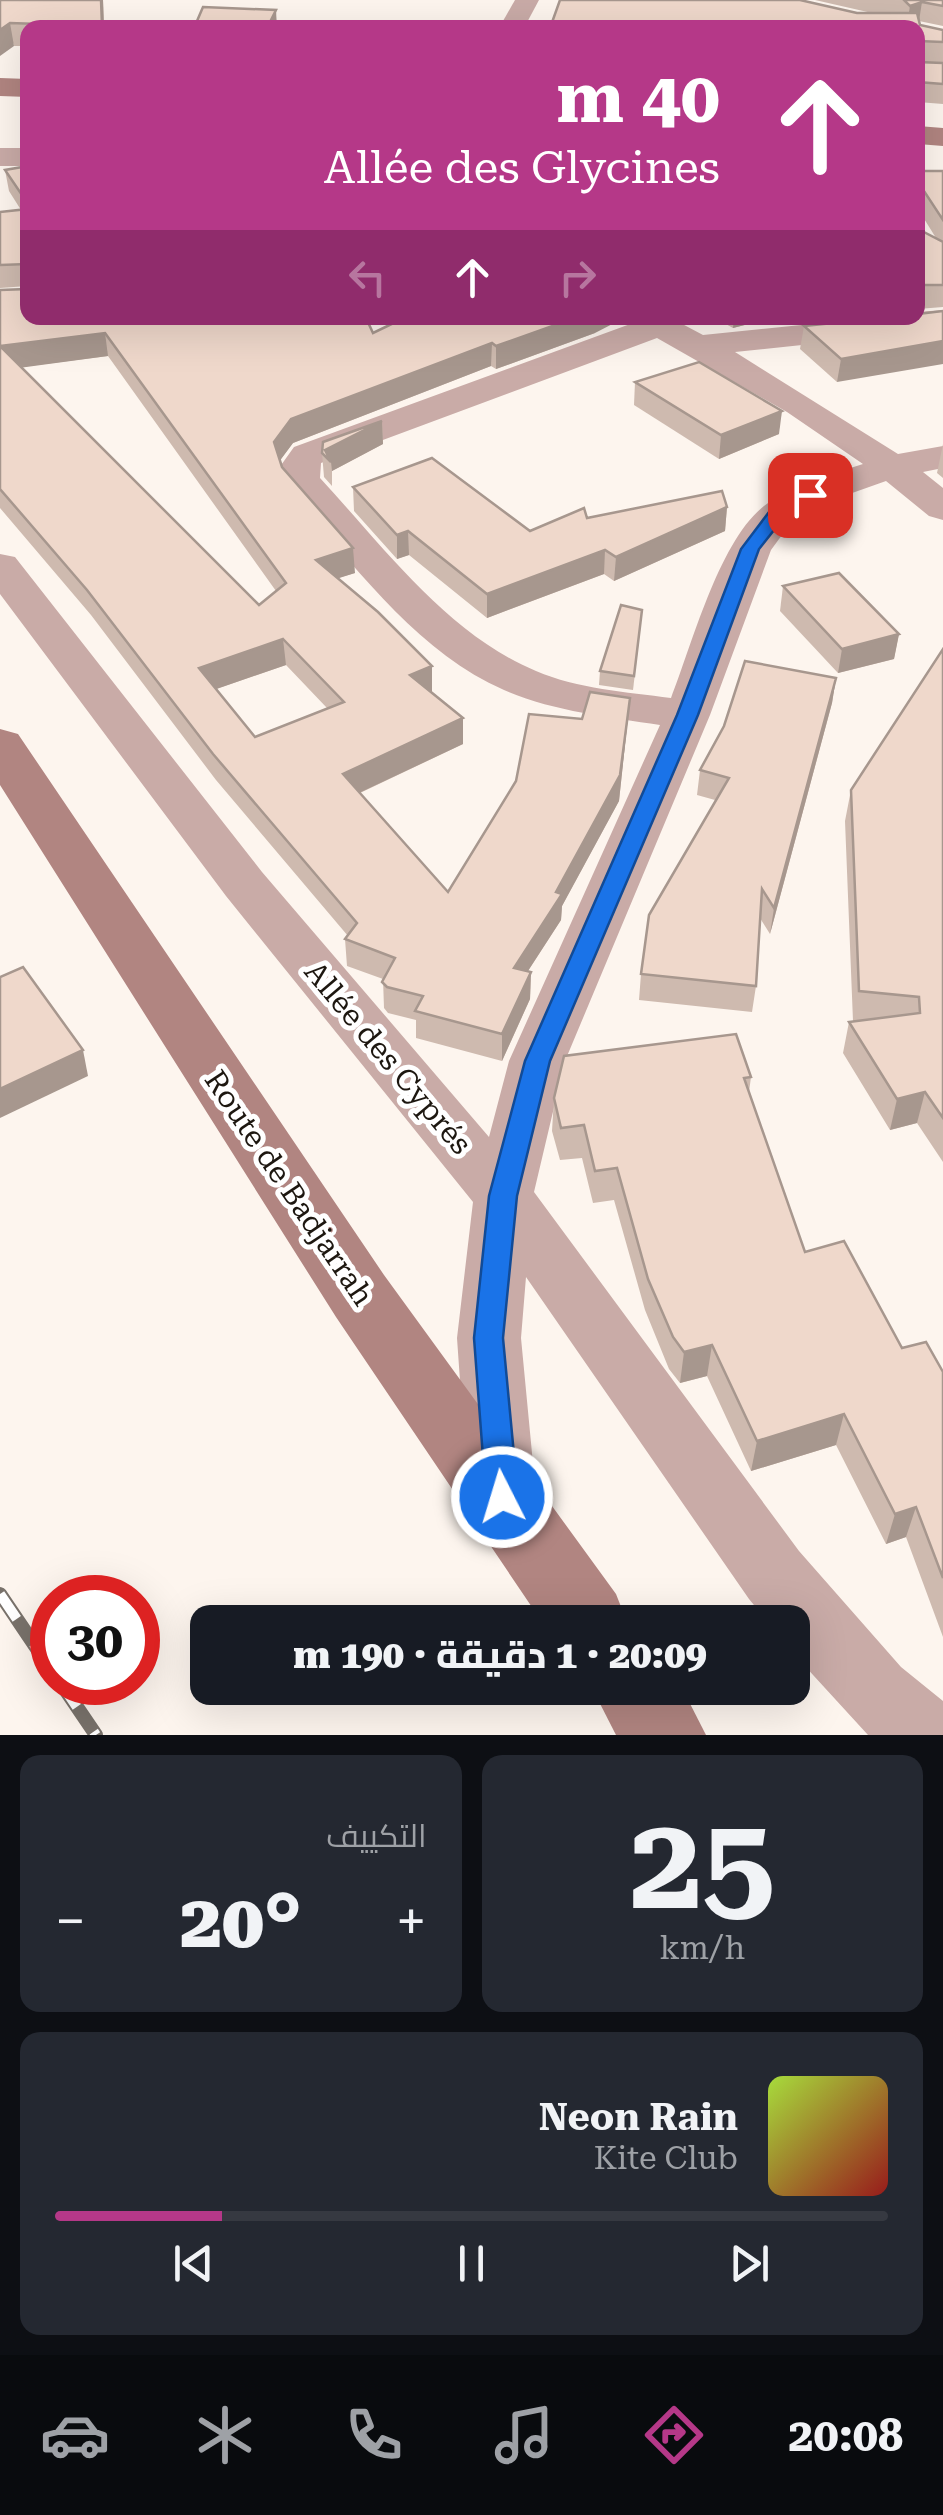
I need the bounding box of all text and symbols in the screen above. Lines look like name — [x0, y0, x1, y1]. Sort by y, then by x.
text: 40 m — [556, 57, 720, 139]
icon: ahead — [755, 60, 885, 190]
text: Allée des Glycines — [324, 141, 720, 194]
icon: left — [340, 250, 395, 305]
icon: ahead — [445, 250, 500, 305]
icon: right — [550, 250, 605, 305]
pin — [768, 453, 853, 538]
icon: arrive — [783, 468, 838, 523]
street label: Allée des Cyprés — [298, 954, 479, 1161]
street label: Route de Badjarrah — [198, 1064, 381, 1312]
position arrow — [450, 1445, 554, 1549]
speed limit sign: 30 — [30, 1575, 160, 1705]
text: 20:09 · 1 دقيقة · 190 m — [293, 1633, 707, 1677]
text: 25 — [629, 1787, 775, 1940]
text: التكييف — [326, 1817, 427, 1855]
text: 20° — [180, 1877, 302, 1965]
text: − — [55, 1889, 86, 1953]
text: + — [396, 1889, 427, 1953]
text: km/h — [659, 1929, 745, 1967]
text: Neon Rain — [539, 2095, 738, 2139]
text: Kite Club — [594, 2139, 738, 2177]
icon: previous — [166, 2236, 221, 2291]
icon: pause — [444, 2236, 499, 2291]
icon: next — [722, 2236, 777, 2291]
icon: car — [40, 2400, 110, 2470]
icon: climate — [190, 2400, 260, 2470]
icon: phone — [339, 2400, 409, 2470]
icon: music — [489, 2400, 559, 2470]
icon: directions — [639, 2400, 709, 2470]
text: 20:08 — [788, 2409, 903, 2462]

